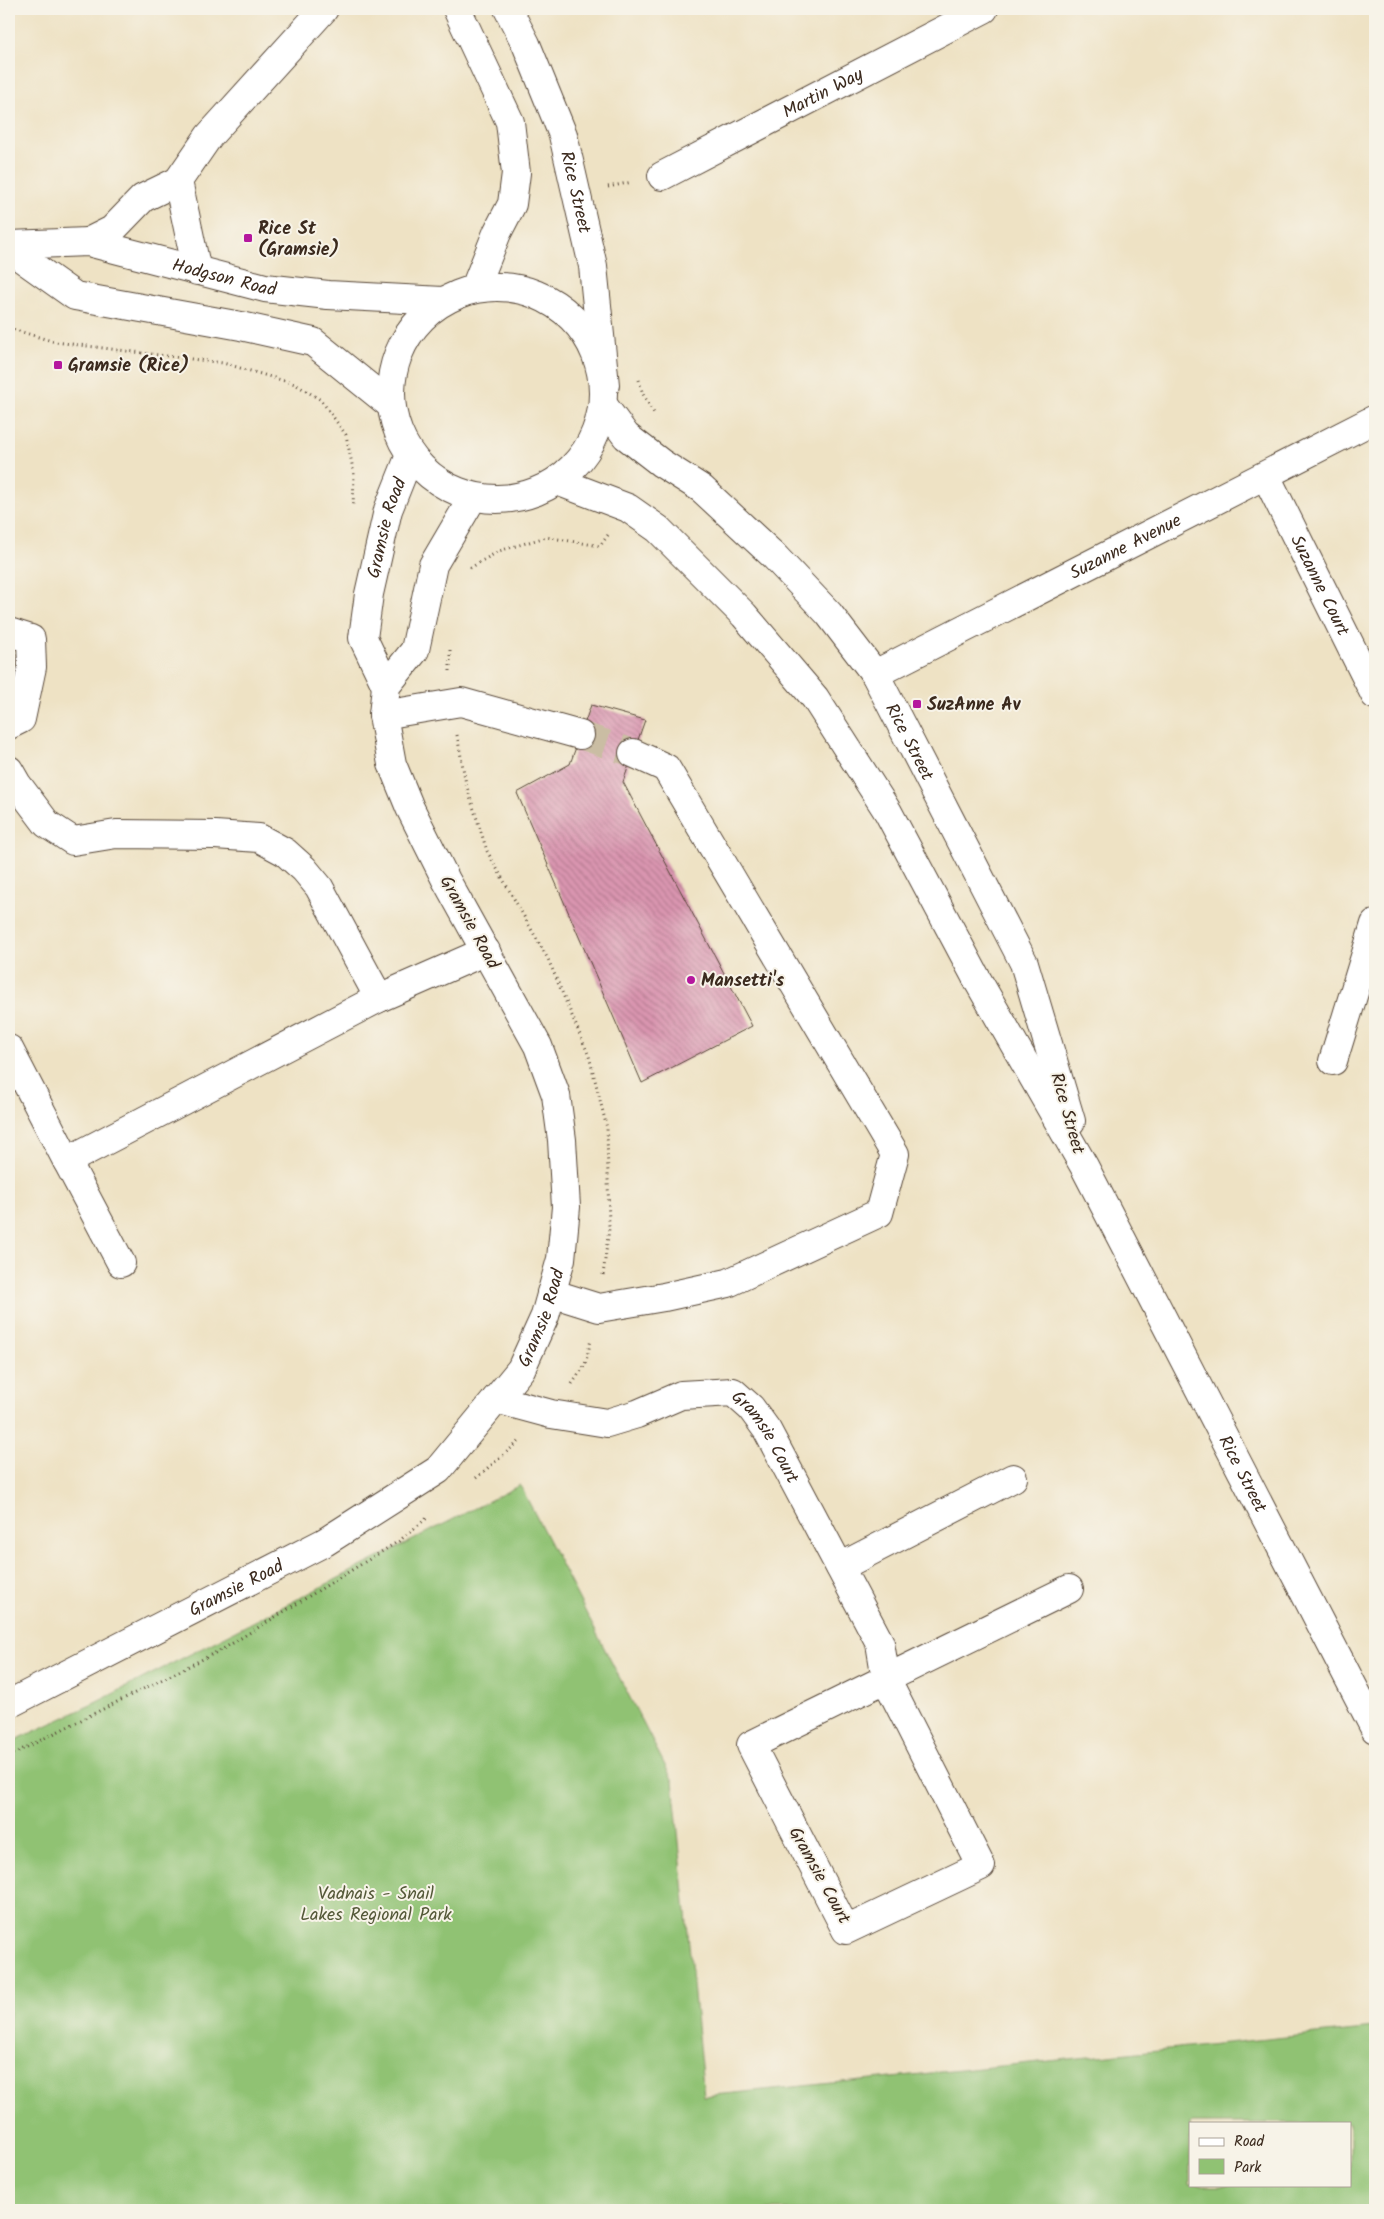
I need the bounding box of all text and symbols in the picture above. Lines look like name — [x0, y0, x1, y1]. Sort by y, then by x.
street label: Martin Way — [778, 61, 869, 127]
street label: Rice Street — [551, 148, 598, 237]
place label: Rice St (Gramsie) — [258, 215, 339, 265]
marker: Rice St (Gramsie) — [242, 232, 254, 244]
street label: Hodgson Road — [169, 251, 279, 305]
place label: Gramsie (Rice) — [68, 352, 189, 381]
marker: Gramsie (Rice) — [52, 359, 64, 371]
street label: Gramsie Road — [360, 473, 416, 581]
street label: Suzanne Avenue — [1065, 507, 1187, 588]
street label: Suzanne Court — [1282, 530, 1357, 642]
place label: SuzAnne Av — [927, 691, 1022, 720]
street label: Rice Street — [876, 698, 941, 787]
marker: SuzAnne Av — [911, 698, 923, 710]
street label: Gramsie Road — [431, 871, 507, 976]
place label: Mansetti's — [701, 967, 785, 996]
marker: Mansetti's — [685, 974, 697, 986]
street label: Rice Street — [1041, 1069, 1092, 1159]
street label: Gramsie Road — [511, 1265, 574, 1372]
street label: Gramsie Court — [724, 1384, 806, 1490]
street label: Rice Street — [1210, 1431, 1274, 1519]
street label: Gramsie Road — [184, 1552, 290, 1625]
street label: Gramsie Court — [780, 1822, 858, 1931]
park label: Vadnais - Snail Lakes Regional Park — [300, 1880, 452, 1930]
legend — [1189, 2122, 1352, 2186]
text: Road — [1234, 2130, 1265, 2154]
text: Park — [1234, 2156, 1262, 2180]

